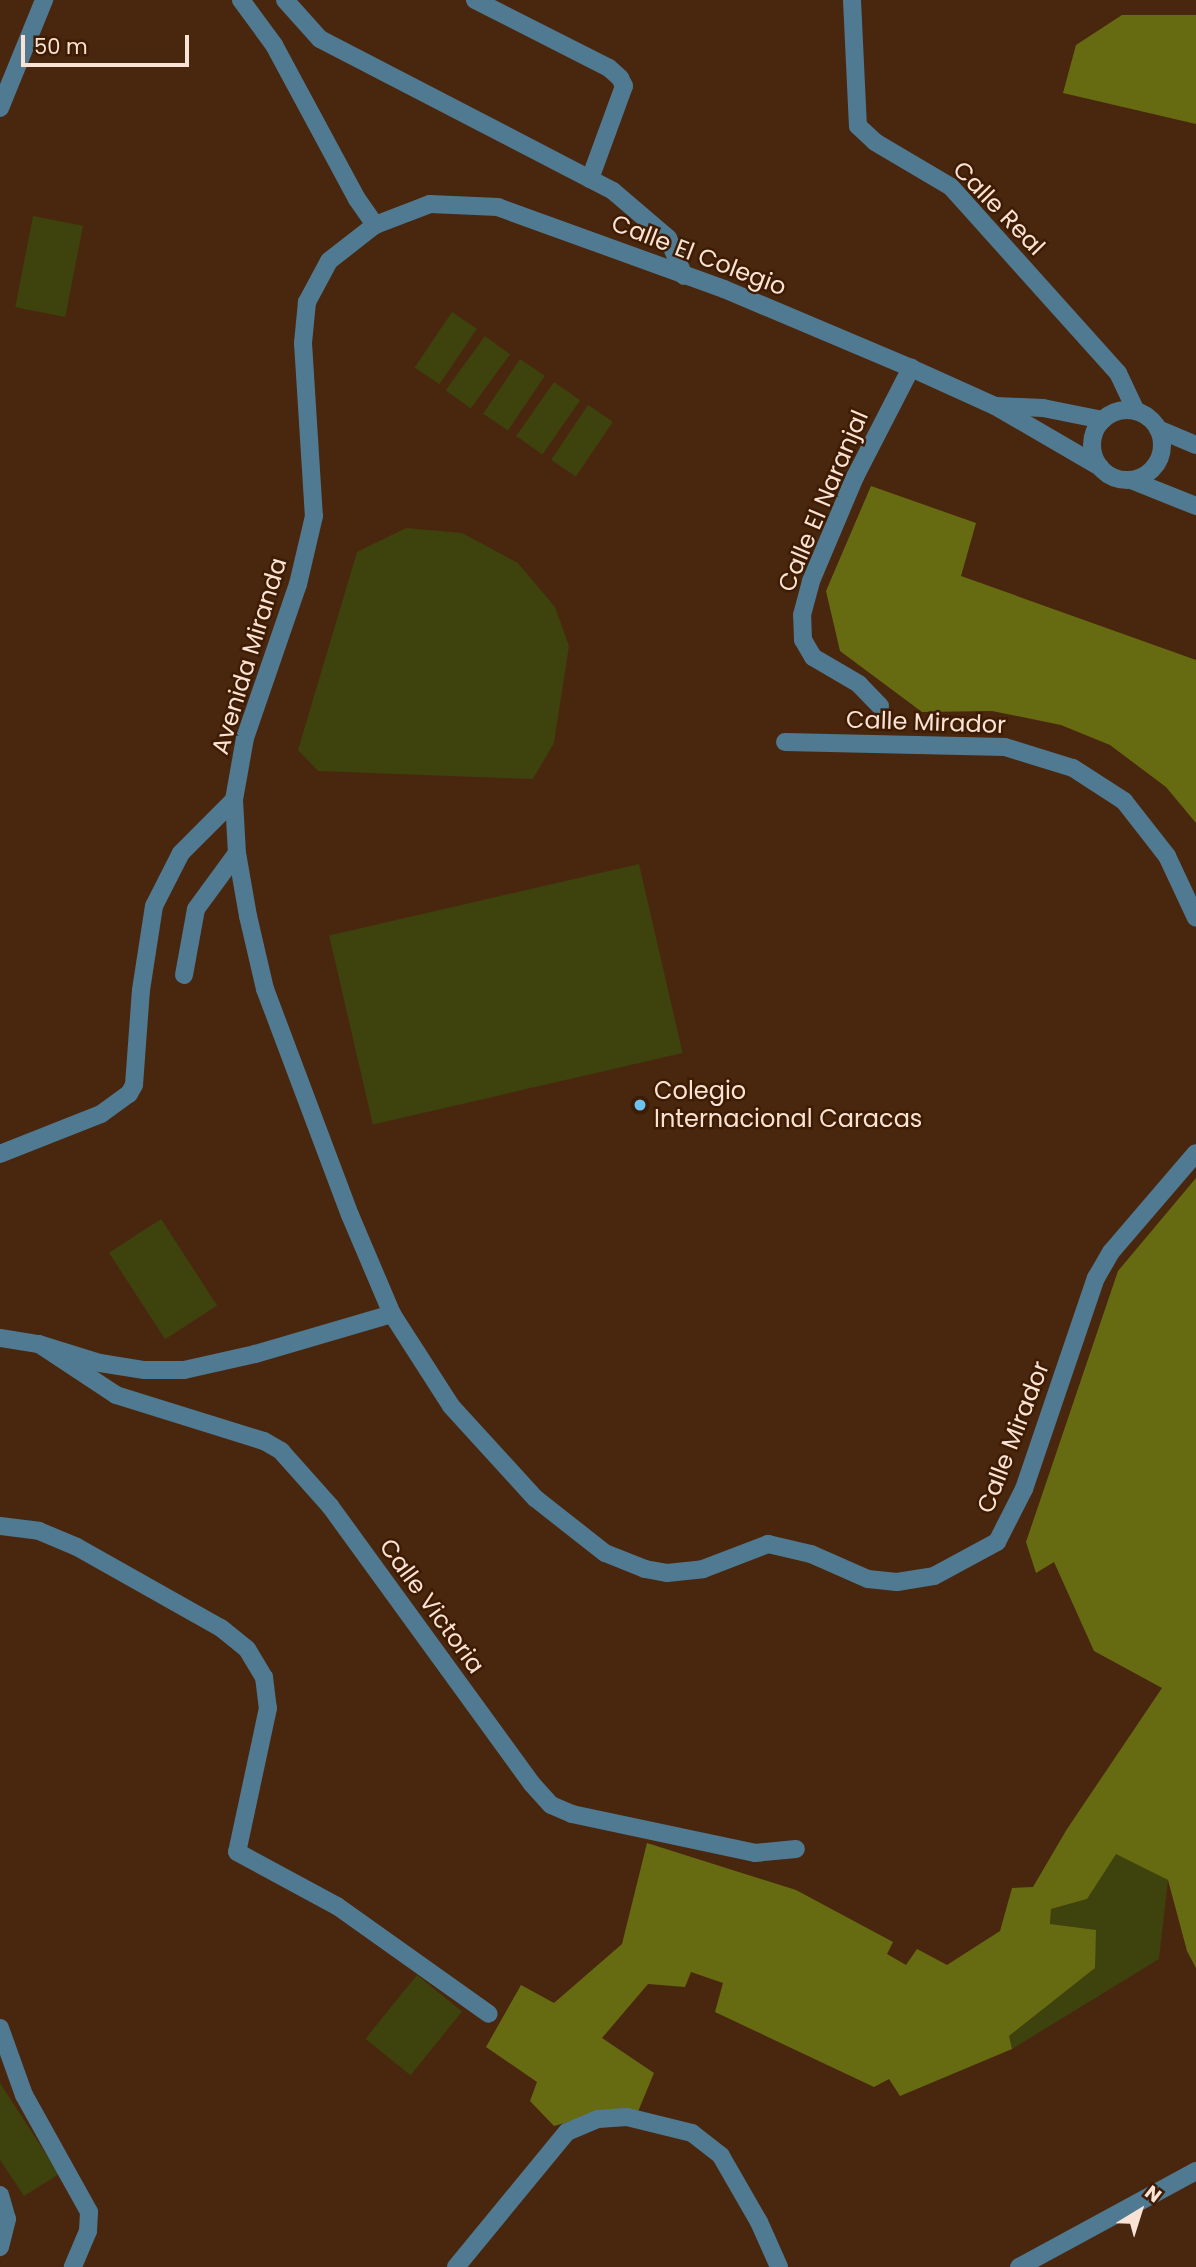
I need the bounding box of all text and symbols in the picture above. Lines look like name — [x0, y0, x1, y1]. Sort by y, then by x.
scale bar — [24, 21, 192, 65]
text: 50 m — [34, 32, 88, 61]
street label: Calle Real — [947, 155, 1051, 261]
street label: Calle El Colegio — [608, 208, 790, 302]
street label: Calle El Naranjal — [772, 406, 874, 596]
street label: Avenida Miranda — [205, 554, 293, 758]
street label: Calle Mirador — [845, 705, 1007, 739]
place label: Colegio Internacional Caracas — [654, 1077, 922, 1133]
marker: Colegio Internacional Caracas — [632, 1097, 648, 1113]
street label: Calle Mirador — [971, 1357, 1055, 1517]
street label: Calle Victoria — [373, 1533, 491, 1679]
north arrow — [1105, 2176, 1175, 2246]
text: N — [1139, 2179, 1167, 2209]

